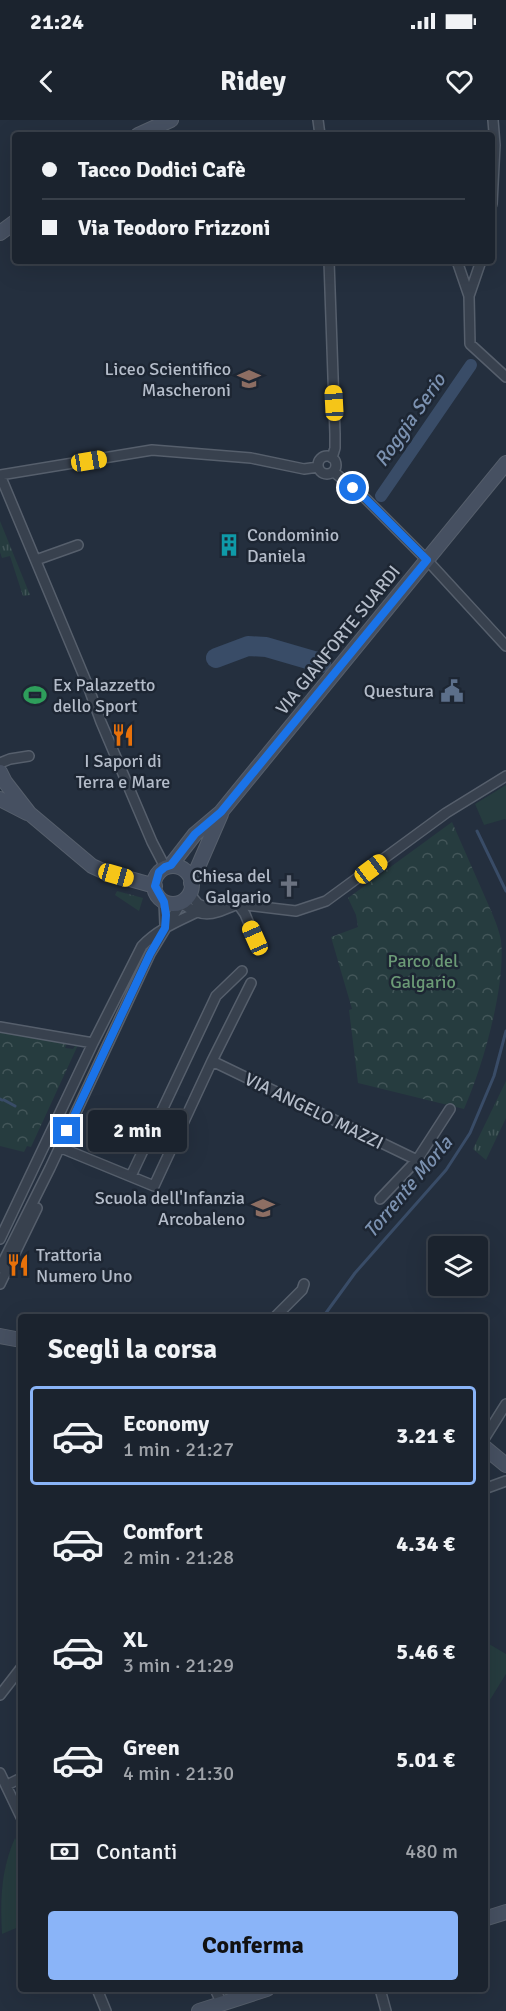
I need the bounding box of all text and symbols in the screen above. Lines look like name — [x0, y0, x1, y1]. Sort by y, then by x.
text: 21:24 — [30, 8, 84, 35]
icon: back — [30, 65, 63, 98]
text: Ridey — [220, 65, 286, 98]
icon: heart — [443, 65, 476, 98]
text: Tacco Dodici Cafè — [78, 156, 246, 183]
text: Via Teodoro Frizzoni — [78, 214, 270, 241]
place label: Liceo Scientifico Mascheroni — [105, 358, 231, 401]
school or university icon: Liceo Scientifico Mascheroni — [236, 366, 262, 392]
water label: Roggia Serio — [369, 367, 452, 471]
car — [324, 385, 344, 421]
car — [70, 449, 108, 473]
route start — [339, 474, 366, 501]
place label: Condominio Daniela — [247, 524, 339, 567]
building icon: Condominio Daniela — [216, 532, 242, 558]
street label: VIA GIANFORTE SUARDI — [271, 561, 405, 719]
place label: Ex Palazzetto dello Sport — [53, 674, 155, 717]
public building icon: Questura — [439, 678, 465, 704]
place label: Questura — [364, 680, 434, 702]
sports icon: Ex Palazzetto dello Sport — [22, 682, 48, 708]
restaurant icon: I Sapori di Terra e Mare — [110, 722, 136, 748]
place label: I Sapori di Terra e Mare — [76, 750, 170, 793]
car — [351, 851, 391, 887]
car — [96, 861, 136, 889]
place label: Chiesa del Galgario — [192, 865, 271, 908]
church icon: Chiesa del Galgario — [276, 873, 302, 899]
car — [239, 918, 271, 958]
park label: Parco del Galgario — [388, 950, 458, 993]
street label: VIA ANGELO MAZZI — [241, 1068, 387, 1154]
callout: 2 min — [88, 1110, 187, 1152]
route end — [53, 1117, 80, 1144]
text: 2 min — [113, 1118, 162, 1143]
water label: Torrente Morla — [358, 1130, 458, 1243]
place label: Scuola dell'Infanzia Arcobaleno — [95, 1187, 245, 1230]
school or university icon: Scuola dell'Infanzia Arcobaleno — [250, 1195, 276, 1221]
map controls — [428, 1236, 488, 1296]
button: layers — [428, 1236, 488, 1296]
place label: Trattoria Numero Uno — [36, 1244, 132, 1287]
restaurant icon: Trattoria Numero Uno — [5, 1252, 31, 1278]
text: Scegli la corsa — [48, 1333, 217, 1366]
icon: car — [51, 1409, 105, 1463]
text: Economy — [123, 1410, 209, 1437]
text: 3.21 € — [396, 1422, 455, 1449]
text: 1 min · 21:27 — [123, 1437, 234, 1462]
icon: car — [51, 1517, 105, 1571]
text: Comfort — [123, 1518, 203, 1545]
text: 4.34 € — [396, 1530, 455, 1557]
text: 2 min · 21:28 — [123, 1545, 234, 1570]
icon: car — [51, 1625, 105, 1679]
text: XL — [123, 1626, 148, 1653]
text: 5.46 € — [396, 1638, 455, 1665]
text: 3 min · 21:29 — [123, 1653, 234, 1678]
icon: car — [51, 1733, 105, 1787]
text: Green — [123, 1734, 180, 1761]
text: 5.01 € — [396, 1746, 455, 1773]
text: 4 min · 21:30 — [123, 1761, 234, 1786]
icon: cash — [48, 1835, 81, 1868]
text: Contanti — [96, 1838, 177, 1865]
text: 480 m — [405, 1839, 458, 1864]
button: Conferma — [48, 1911, 458, 1980]

